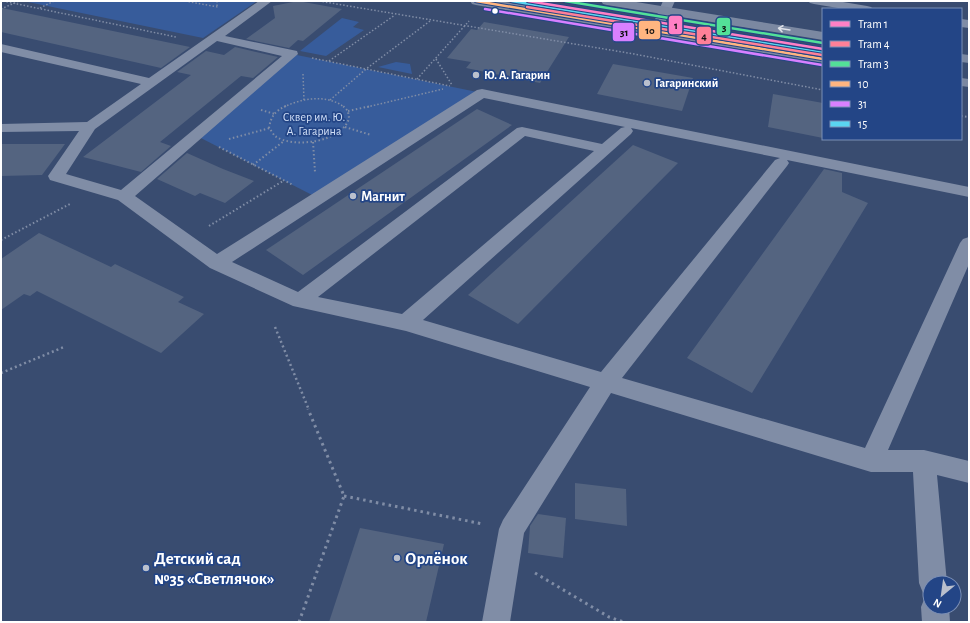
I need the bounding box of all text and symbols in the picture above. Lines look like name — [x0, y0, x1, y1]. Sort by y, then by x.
unlabelled marker — [490, 6, 500, 16]
legend — [822, 8, 962, 140]
line badge: 1 — [668, 15, 683, 35]
line badge: 3 — [716, 17, 731, 36]
text: Tram 1 — [858, 18, 888, 30]
line badge: 10 — [638, 20, 661, 40]
text: 1 — [674, 20, 678, 31]
line badge: 31 — [612, 22, 635, 42]
text: 3 — [722, 22, 727, 33]
text: 10 — [645, 25, 655, 36]
one-way arrow — [778, 25, 791, 33]
line badge: 4 — [696, 26, 712, 45]
text: 31 — [620, 27, 628, 38]
text: 4 — [701, 31, 707, 42]
text: Tram 4 — [858, 38, 890, 50]
text: Tram 3 — [858, 58, 889, 70]
place label: Ю. А. Гагарин — [484, 69, 550, 81]
marker: Ю. А. Гагарин — [471, 70, 481, 80]
place label: Гагаринский — [655, 77, 718, 89]
marker: Гагаринский — [642, 78, 652, 88]
text: 10 — [858, 78, 868, 90]
text: 31 — [858, 98, 867, 110]
park label: Сквер им. Ю. А. Гагарина — [283, 111, 345, 137]
text: 15 — [858, 118, 867, 130]
place label: Магнит — [361, 190, 405, 204]
marker: Магнит — [348, 191, 358, 201]
place label: Детский сад №35 «Светлячок» — [154, 550, 275, 587]
place label: Орлёнок — [405, 550, 468, 567]
marker: Орлёнок — [392, 553, 402, 563]
marker: Детский сад №35 «Светлячок» — [141, 563, 151, 573]
north arrow — [922, 575, 962, 615]
text: N — [931, 597, 943, 610]

